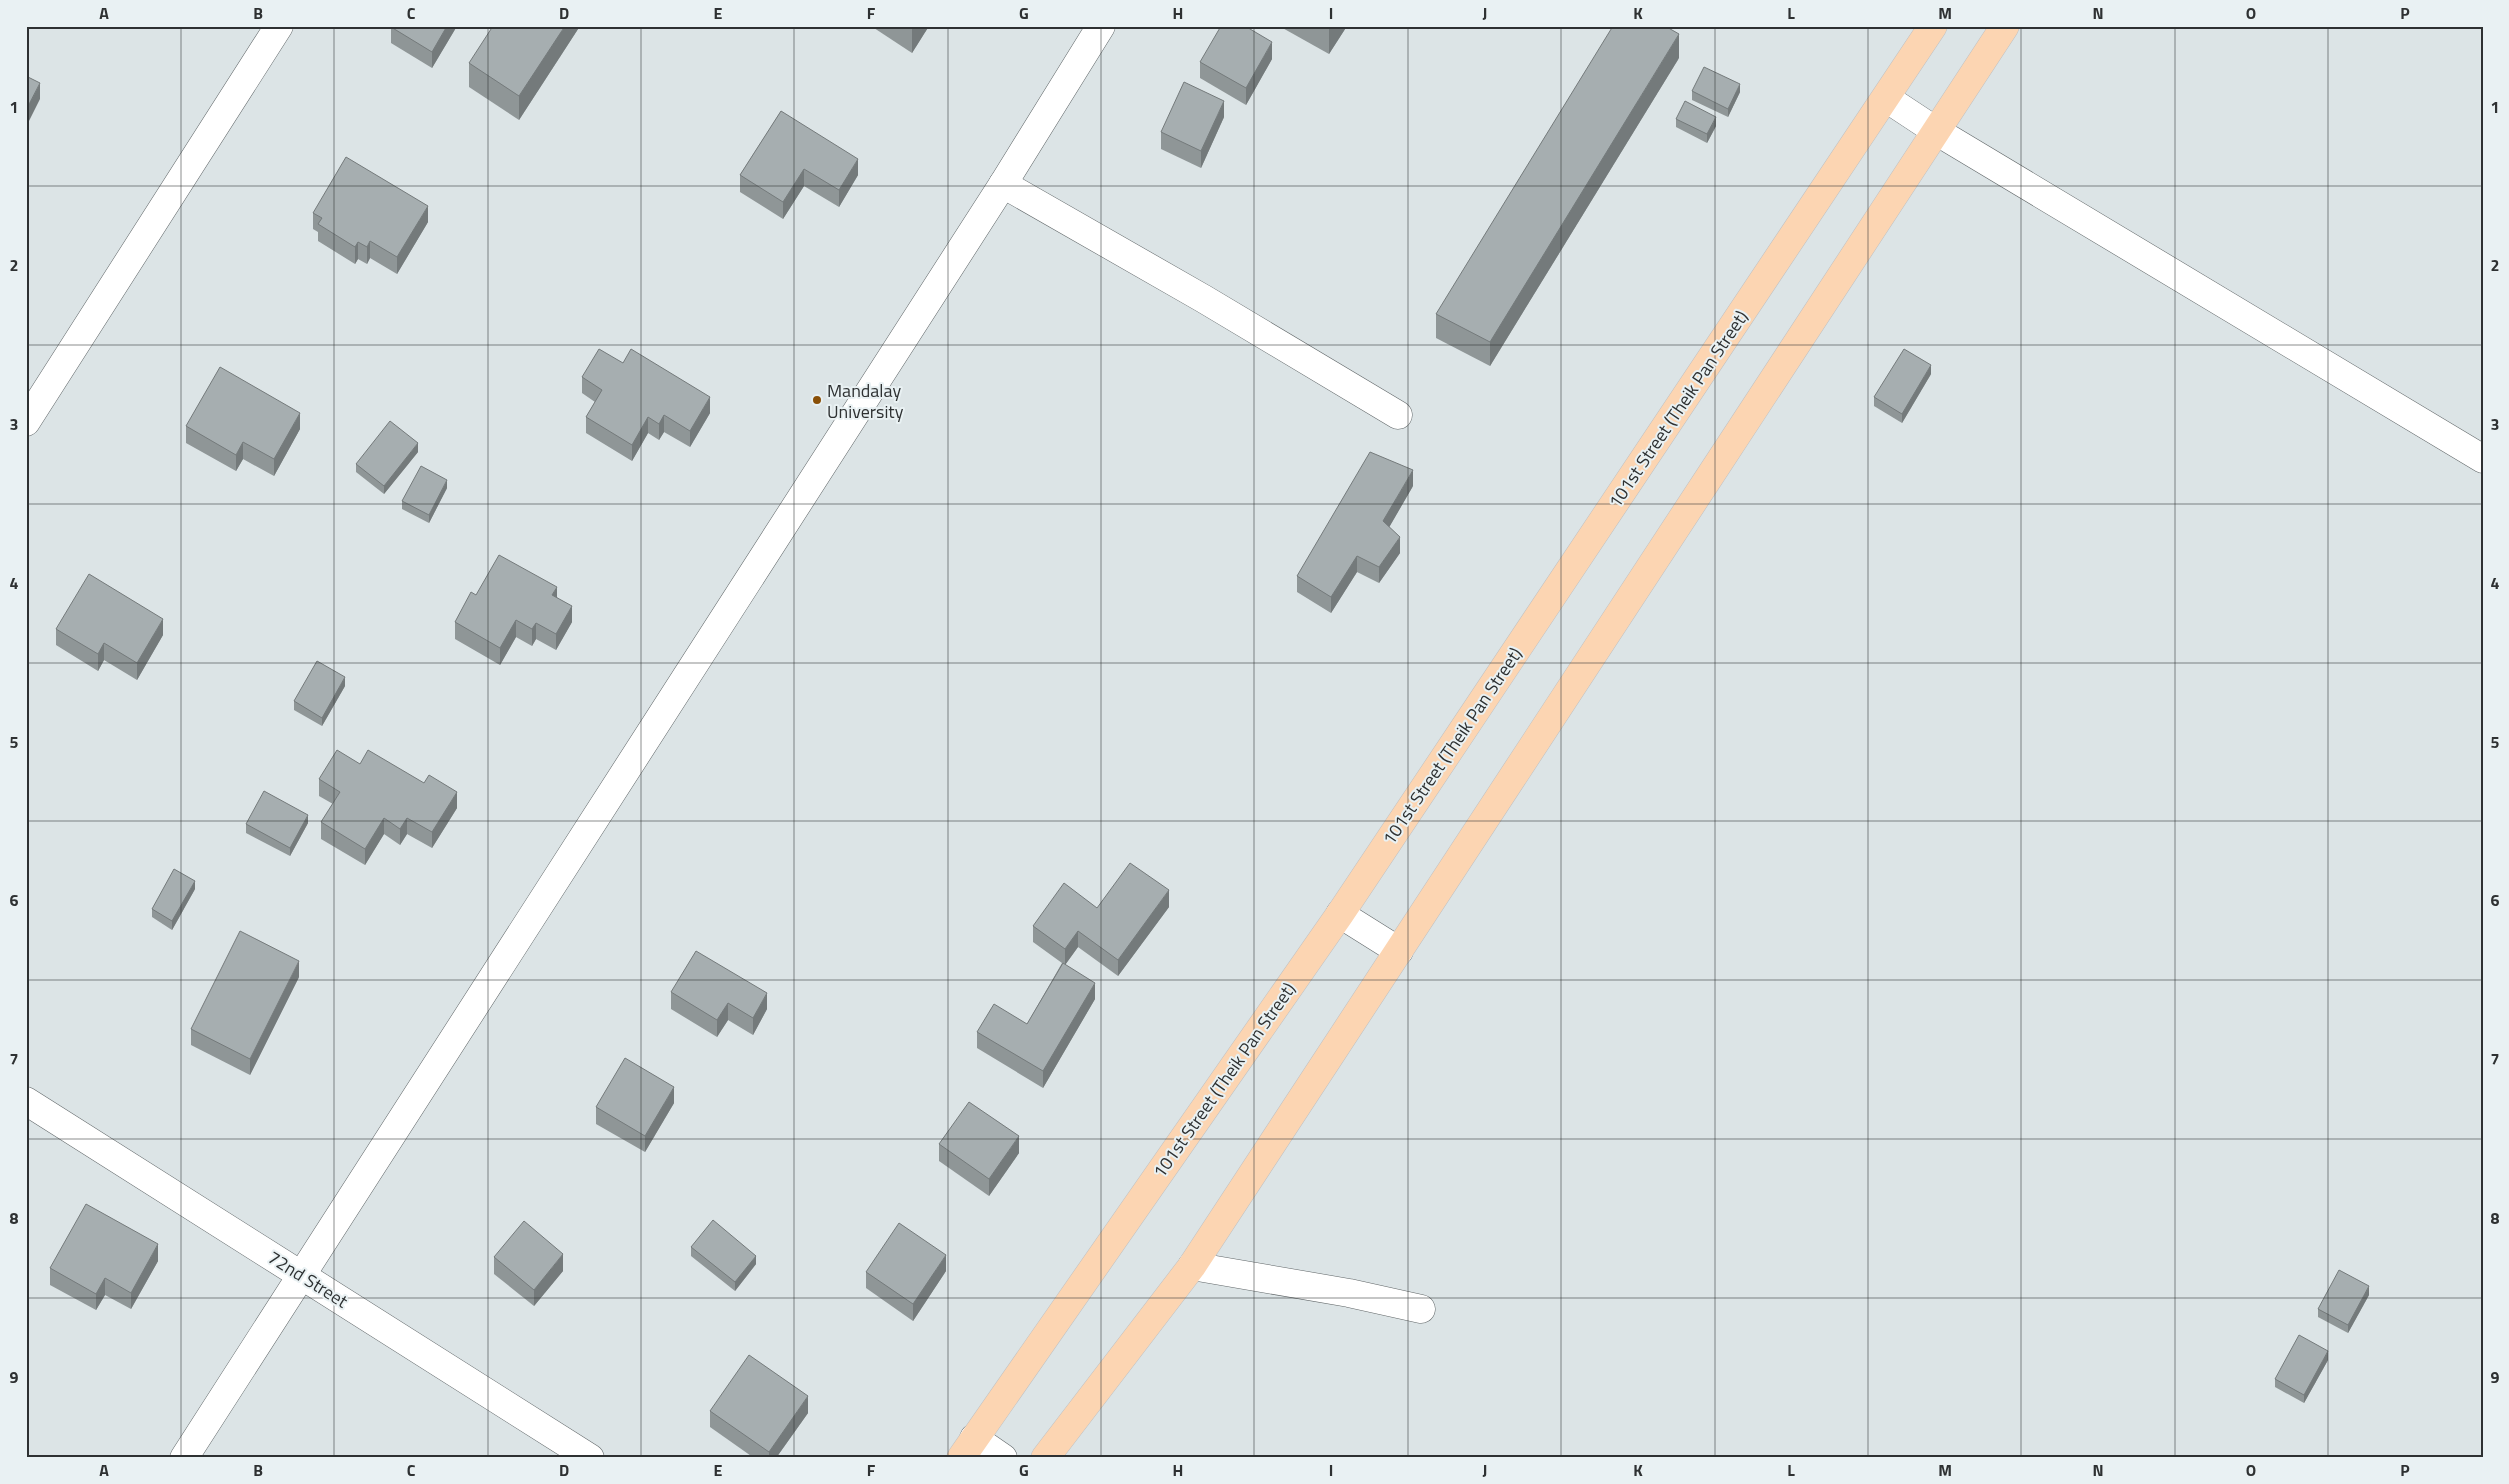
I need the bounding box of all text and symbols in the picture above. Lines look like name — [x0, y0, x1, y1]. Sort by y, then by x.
text: A — [99, 1, 109, 25]
text: B — [253, 1, 263, 25]
text: C — [407, 1, 416, 25]
text: D — [559, 1, 569, 25]
text: E — [714, 1, 723, 25]
text: F — [867, 1, 876, 25]
text: G — [1019, 1, 1029, 25]
text: H — [1173, 1, 1183, 25]
text: I — [1329, 1, 1333, 25]
text: J — [1483, 1, 1487, 25]
text: K — [1633, 1, 1643, 25]
text: L — [1787, 1, 1795, 25]
text: M — [1938, 1, 1952, 25]
text: N — [2092, 1, 2104, 25]
text: O — [2246, 1, 2256, 25]
text: P — [2400, 1, 2410, 25]
text: 1 — [10, 95, 18, 119]
text: 1 — [2491, 95, 2499, 119]
text: 2 — [10, 253, 18, 277]
text: 2 — [2491, 253, 2499, 277]
street label: 101st Street (Theik Pan Street) — [1602, 305, 1754, 513]
place label: Mandalay University — [827, 377, 904, 425]
marker: Mandalay University — [811, 394, 823, 406]
text: 3 — [10, 412, 18, 436]
text: 3 — [2491, 412, 2499, 436]
text: 4 — [10, 571, 19, 595]
text: 4 — [2491, 571, 2500, 595]
street label: 101st Street (Theik Pan Street) — [1376, 642, 1528, 850]
text: 5 — [10, 730, 19, 754]
text: 5 — [2491, 730, 2500, 754]
text: 6 — [10, 888, 19, 912]
text: 6 — [2491, 888, 2500, 912]
street label: 101st Street (Theik Pan Street) — [1146, 977, 1302, 1183]
text: 7 — [10, 1047, 18, 1071]
text: 7 — [2491, 1047, 2499, 1071]
text: 8 — [10, 1206, 19, 1230]
text: 8 — [2491, 1206, 2500, 1230]
street label: 72nd Street — [263, 1244, 354, 1315]
text: 9 — [10, 1365, 19, 1389]
text: 9 — [2491, 1365, 2500, 1389]
text: A — [99, 1458, 109, 1482]
text: B — [253, 1458, 263, 1482]
text: C — [407, 1458, 416, 1482]
text: D — [559, 1458, 569, 1482]
text: E — [714, 1458, 723, 1482]
text: F — [867, 1458, 876, 1482]
text: G — [1019, 1458, 1029, 1482]
text: H — [1173, 1458, 1183, 1482]
text: I — [1329, 1458, 1333, 1482]
text: J — [1483, 1458, 1487, 1482]
text: K — [1633, 1458, 1643, 1482]
text: L — [1787, 1458, 1795, 1482]
text: M — [1938, 1458, 1952, 1482]
text: N — [2092, 1458, 2104, 1482]
text: O — [2246, 1458, 2256, 1482]
text: P — [2400, 1458, 2410, 1482]

